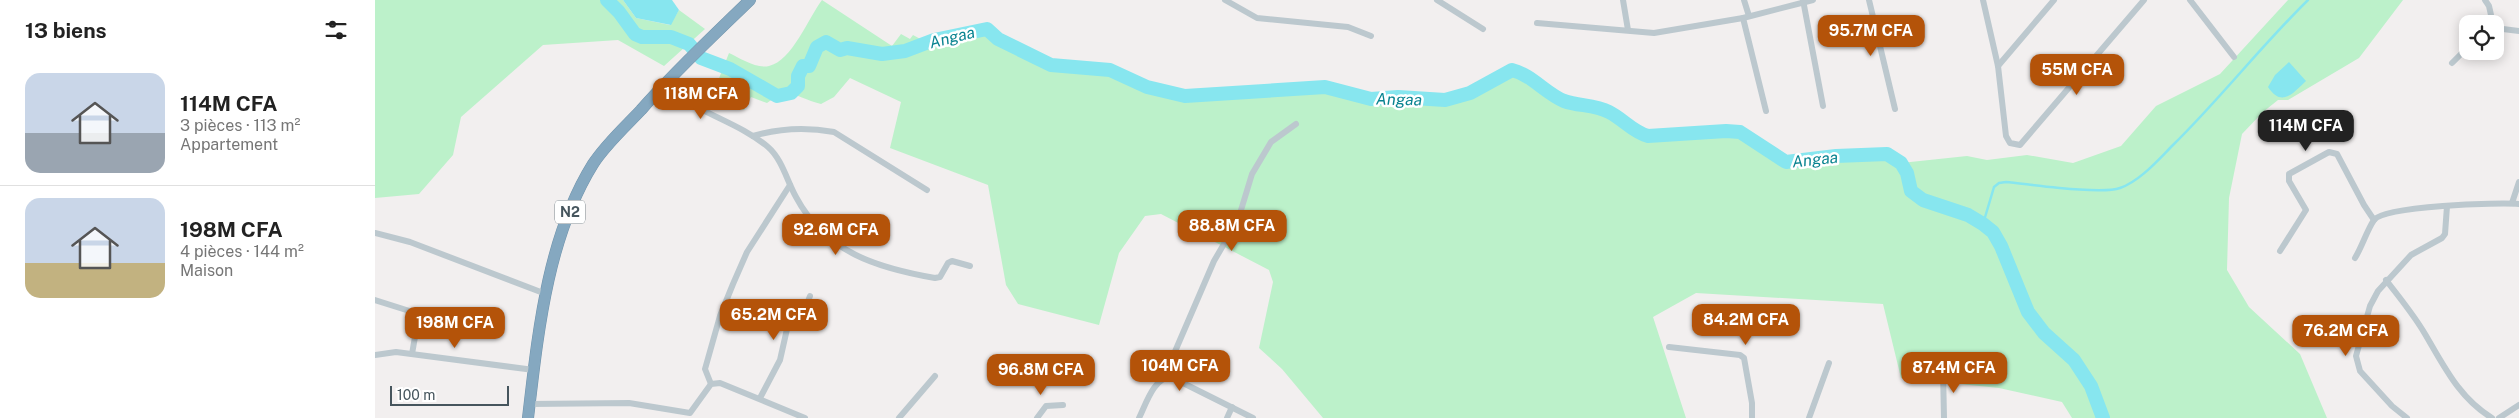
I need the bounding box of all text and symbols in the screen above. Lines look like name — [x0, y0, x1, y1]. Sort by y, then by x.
pin: 95.7M CFA — [1814, 15, 1928, 57]
map controls — [2459, 15, 2504, 60]
button: locate — [2459, 15, 2504, 60]
icon: filters — [322, 16, 350, 44]
text: 13 biens — [25, 18, 107, 43]
text: 95.7M CFA — [1829, 21, 1913, 40]
water label: Angaa — [927, 23, 977, 52]
pin: 55M CFA — [2031, 54, 2123, 96]
text: 55M CFA — [2041, 60, 2113, 79]
pin: 118M CFA — [649, 78, 753, 120]
text: 118M CFA — [664, 84, 738, 103]
water label: Angaa — [1376, 90, 1422, 109]
text: 114M CFA — [180, 91, 278, 116]
icon: home — [65, 93, 125, 153]
pin: 114M CFA — [2254, 110, 2358, 152]
text: 3 pièces · 113 m² — [180, 116, 300, 135]
text: 114M CFA — [2269, 116, 2343, 135]
text: Appartement — [180, 135, 278, 154]
water label: Angaa — [1791, 148, 1839, 171]
road number: N2 — [555, 200, 585, 223]
pin: 88.8M CFA — [1175, 210, 1289, 252]
pin: 92.6M CFA — [779, 214, 893, 256]
text: 88.8M CFA — [1189, 216, 1275, 235]
text: 198M CFA — [180, 217, 283, 242]
icon: home — [65, 218, 125, 278]
text: 92.6M CFA — [793, 220, 879, 239]
text: 4 pièces · 144 m² — [180, 242, 304, 261]
text: Maison — [180, 261, 233, 280]
pin: 65.2M CFA — [717, 298, 831, 341]
pin: 84.2M CFA — [1689, 304, 1803, 346]
text: 65.2M CFA — [731, 305, 817, 324]
pin: 198M CFA — [403, 306, 507, 349]
text: 84.2M CFA — [1703, 310, 1789, 329]
text: 198M CFA — [416, 313, 494, 332]
pin: 76.2M CFA — [2289, 314, 2403, 357]
text: 76.2M CFA — [2303, 321, 2389, 340]
pin: 104M CFA — [1128, 350, 1232, 392]
pin: 87.4M CFA — [1897, 352, 2011, 394]
pin: 96.8M CFA — [984, 354, 1098, 396]
text: 104M CFA — [1141, 356, 1219, 375]
text: 87.4M CFA — [1912, 358, 1996, 377]
text: 96.8M CFA — [998, 360, 1084, 379]
scale bar — [390, 383, 509, 406]
text: 100 m — [397, 387, 435, 403]

